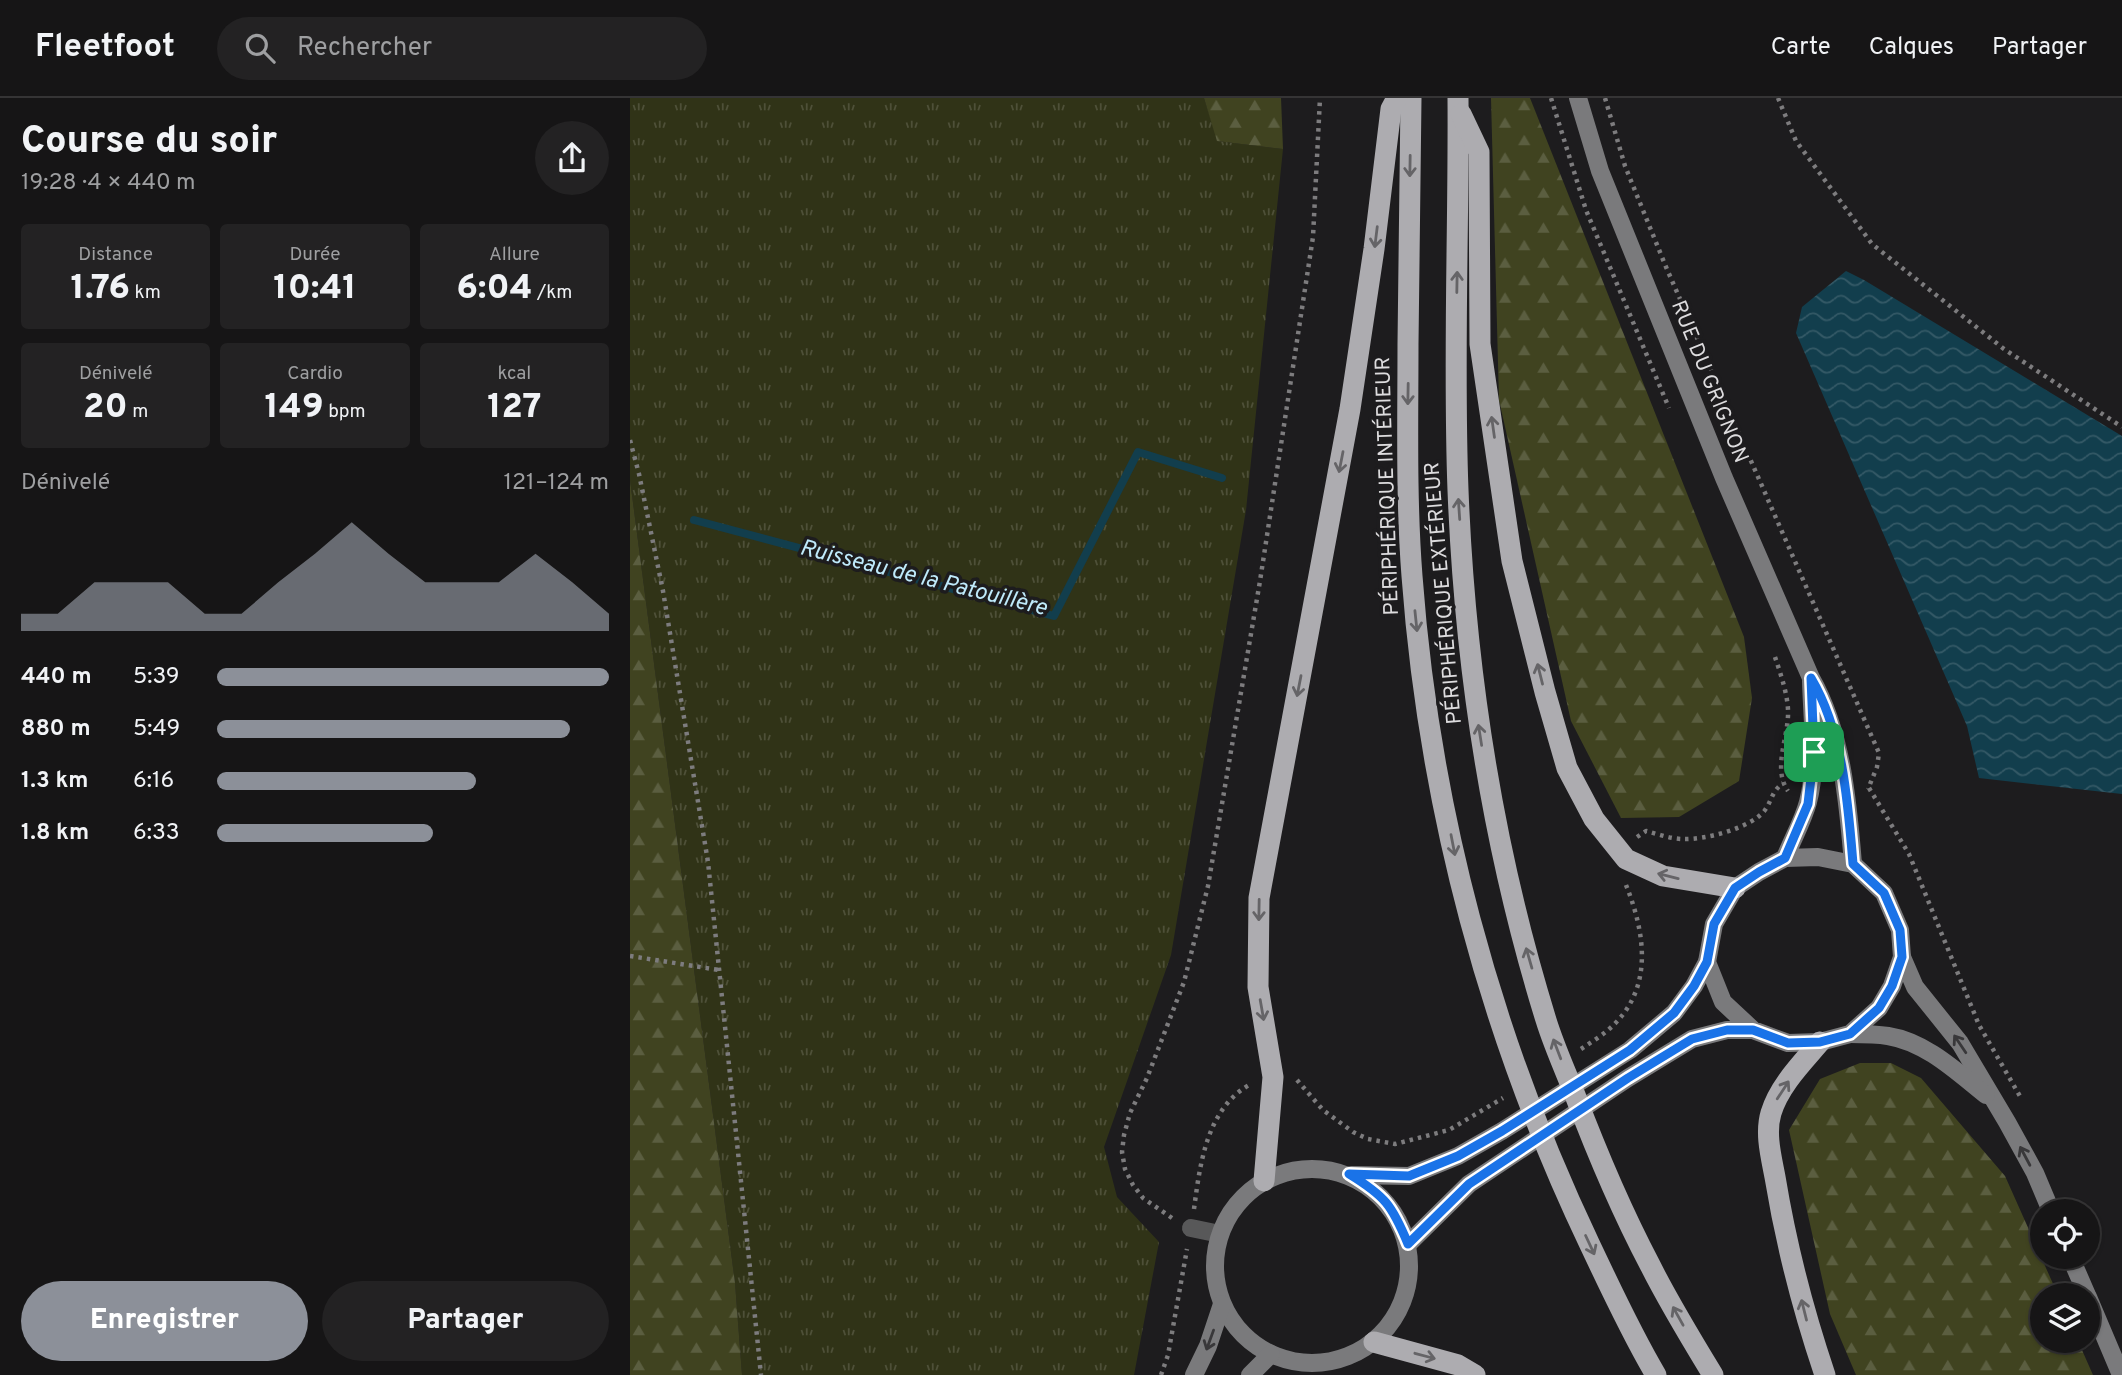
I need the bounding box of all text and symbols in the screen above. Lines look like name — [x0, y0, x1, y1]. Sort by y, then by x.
search box — [217, 17, 707, 80]
text: Fleetfoot — [35, 27, 175, 69]
icon: search — [241, 29, 279, 67]
text: Rechercher — [297, 32, 432, 65]
text: Carte — [1771, 33, 1831, 63]
text: Calques — [1869, 33, 1954, 63]
text: Partager — [1992, 33, 2087, 63]
text: Course du soir — [21, 118, 277, 167]
button: share — [535, 121, 609, 195]
one-way arrow — [1403, 154, 1417, 177]
text: 19:28 · 4 × 440 m — [21, 169, 196, 198]
one-way arrow — [1369, 226, 1382, 248]
text: Distance — [78, 243, 153, 267]
text: Durée — [289, 243, 341, 267]
text: Allure — [489, 243, 540, 267]
text: 1.76 — [71, 267, 130, 311]
text: 10:41 — [273, 267, 357, 311]
text: 6:04 — [456, 267, 533, 311]
one-way arrow — [1450, 270, 1463, 293]
text: km — [130, 281, 161, 305]
text: /km — [533, 281, 572, 305]
street label: RUE DU GRIGNON — [1664, 297, 1754, 467]
street label: PÉRIPHÉRIQUE INTÉRIEUR — [1369, 356, 1406, 616]
text: Dénivelé — [79, 362, 152, 386]
text: Cardio — [287, 362, 343, 386]
text: kcal — [497, 362, 531, 386]
one-way arrow — [1401, 382, 1415, 405]
text: 20 — [83, 386, 128, 430]
text: 149 — [264, 386, 324, 430]
text: 127 — [487, 386, 541, 430]
text: m — [128, 400, 148, 424]
text: bpm — [324, 400, 366, 424]
one-way arrow — [1486, 416, 1499, 439]
one-way arrow — [1333, 450, 1347, 473]
street label: PÉRIPHÉRIQUE EXTÉRIEUR — [1418, 461, 1469, 726]
text: Dénivelé — [21, 469, 110, 498]
text: 121–124 m — [503, 469, 609, 498]
one-way arrow — [1452, 498, 1465, 521]
water label: Ruisseau de la Patouillère — [796, 534, 1051, 624]
one-way arrow — [1410, 609, 1423, 632]
text: 440 m — [21, 663, 92, 692]
text: 5:39 — [133, 663, 180, 692]
one-way arrow — [1533, 664, 1546, 686]
one-way arrow — [1292, 674, 1305, 697]
text: 880 m — [21, 715, 91, 744]
text: 5:49 — [133, 715, 180, 744]
pin — [1784, 722, 1844, 782]
one-way arrow — [1474, 724, 1487, 747]
icon: arrive — [1795, 733, 1833, 771]
text: 1.3 km — [21, 767, 88, 796]
text: 6:16 — [133, 767, 174, 796]
text: 1.8 km — [21, 819, 89, 848]
text: 6:33 — [133, 819, 180, 848]
one-way arrow — [1446, 833, 1460, 856]
one-way arrow — [1657, 869, 1680, 882]
one-way arrow — [1252, 898, 1266, 921]
one-way arrow — [1521, 947, 1534, 969]
one-way arrow — [1256, 998, 1269, 1021]
one-way arrow — [1953, 1035, 1967, 1054]
one-way arrow — [1550, 1039, 1563, 1061]
one-way arrow — [1776, 1081, 1790, 1100]
one-way arrow — [2018, 1146, 2032, 1166]
map controls — [2030, 1199, 2100, 1353]
button: locate — [2030, 1199, 2100, 1269]
one-way arrow — [1583, 1234, 1597, 1255]
button: Enregistrer — [21, 1281, 308, 1361]
button: Partager — [322, 1281, 609, 1361]
button: layers — [2030, 1283, 2100, 1353]
one-way arrow — [1797, 1299, 1811, 1322]
one-way arrow — [1671, 1307, 1685, 1327]
one-way arrow — [1203, 1329, 1215, 1351]
one-way arrow — [1414, 1350, 1436, 1363]

